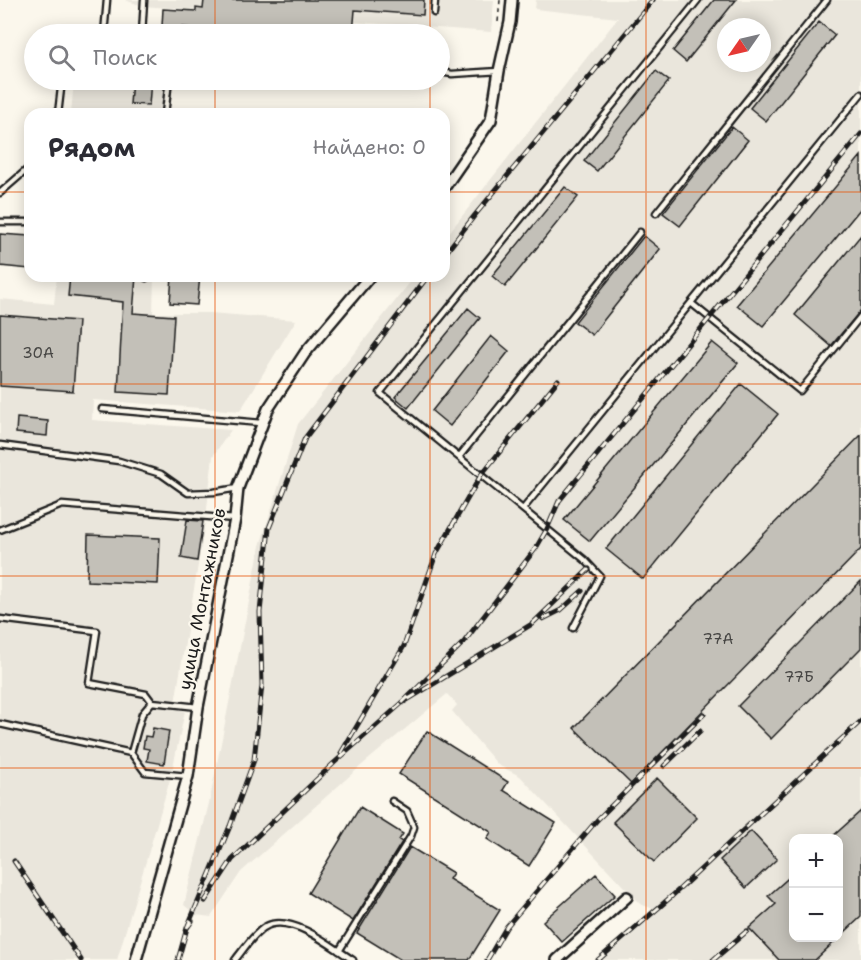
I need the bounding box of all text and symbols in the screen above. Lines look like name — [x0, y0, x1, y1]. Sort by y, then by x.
north arrow — [717, 18, 771, 72]
search box — [24, 24, 450, 90]
icon: search — [45, 41, 78, 74]
text: Поиск — [93, 43, 157, 72]
text: Рядом — [48, 130, 135, 165]
text: Найдено: 0 — [313, 134, 426, 160]
house number: 30А — [22, 343, 54, 363]
street label: улица Монтажников — [173, 506, 231, 692]
house number: 77А — [702, 629, 734, 649]
house number: 77Б — [784, 667, 814, 687]
map controls — [789, 834, 843, 942]
button: + — [789, 834, 843, 888]
button: − — [789, 888, 843, 942]

